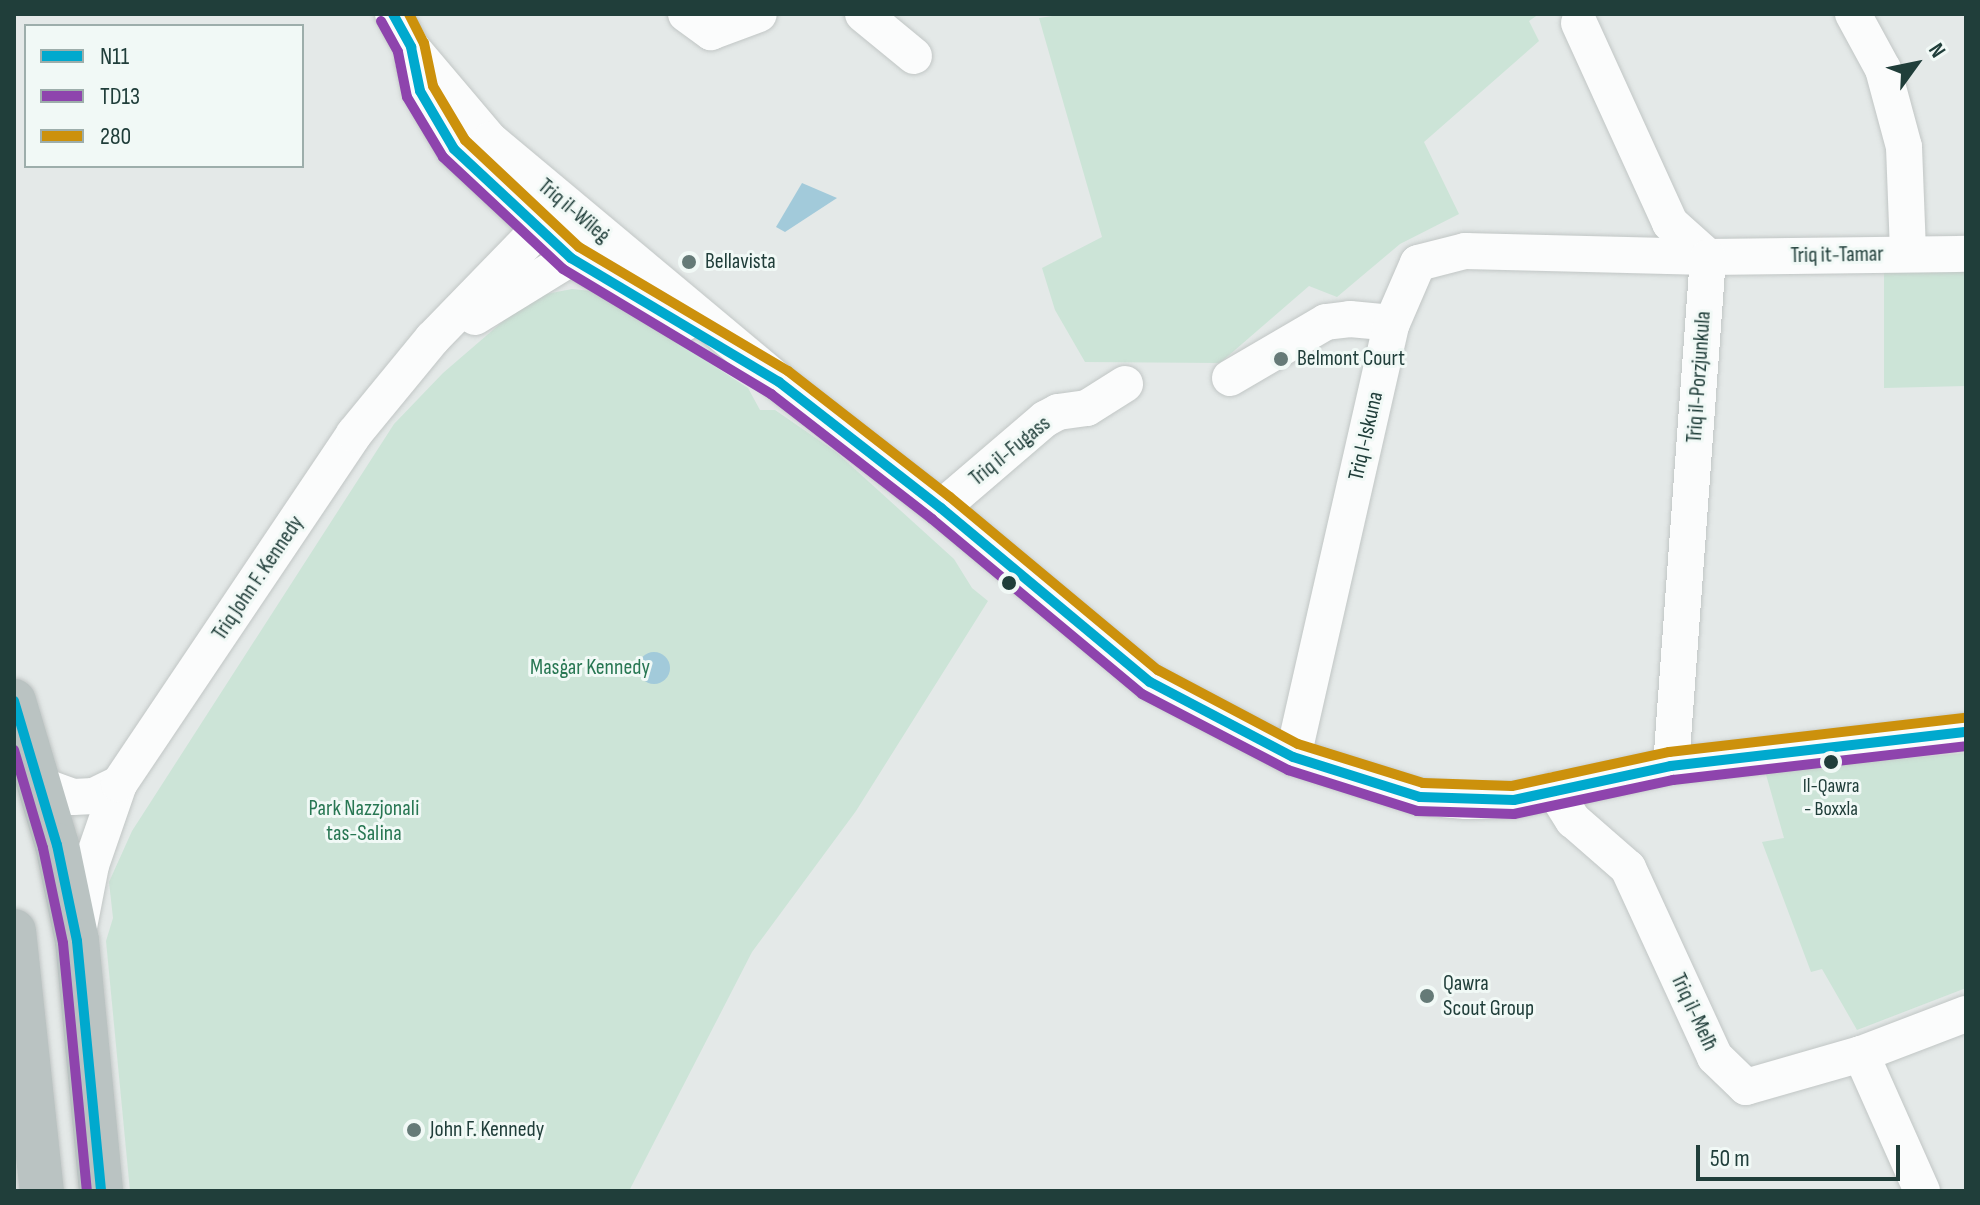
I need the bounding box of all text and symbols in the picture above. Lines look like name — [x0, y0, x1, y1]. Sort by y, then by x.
legend — [24, 24, 304, 168]
north arrow — [1876, 24, 1956, 104]
text: N — [1922, 38, 1951, 63]
text: N11 — [100, 42, 129, 71]
text: TD13 — [100, 82, 140, 111]
text: 280 — [100, 122, 131, 151]
street label: Triq il-Wileġ — [533, 173, 615, 249]
street label: Triq it-Tamar — [1790, 241, 1884, 269]
place label: Bellavista — [705, 249, 776, 275]
marker: Bellavista — [680, 253, 698, 271]
street label: Triq il-Porzjunkula — [1681, 310, 1717, 444]
place label: Belmont Court — [1297, 346, 1405, 372]
marker: Belmont Court — [1272, 350, 1290, 368]
street label: Triq l-Iskuna — [1343, 389, 1389, 483]
street label: Triq il-Fugass — [964, 410, 1056, 492]
street label: Triq John F. Kennedy — [207, 511, 309, 645]
unlabelled marker — [1001, 575, 1017, 591]
park label: Masġar Kennedy — [530, 655, 650, 681]
marker: Il-Qawra - Boxxla — [1823, 754, 1839, 770]
place label: Il-Qawra - Boxxla — [1803, 774, 1859, 821]
park label: Park Nazzjonali tas-Salina — [309, 795, 419, 846]
street label: Triq il-Melħ — [1665, 969, 1723, 1055]
place label: Qawra Scout Group — [1443, 970, 1534, 1022]
marker: Qawra Scout Group — [1418, 987, 1436, 1005]
place label: John F. Kennedy — [430, 1117, 544, 1143]
marker: John F. Kennedy — [405, 1121, 423, 1139]
scale bar — [1700, 1129, 1904, 1179]
text: 50 m — [1710, 1144, 1750, 1173]

